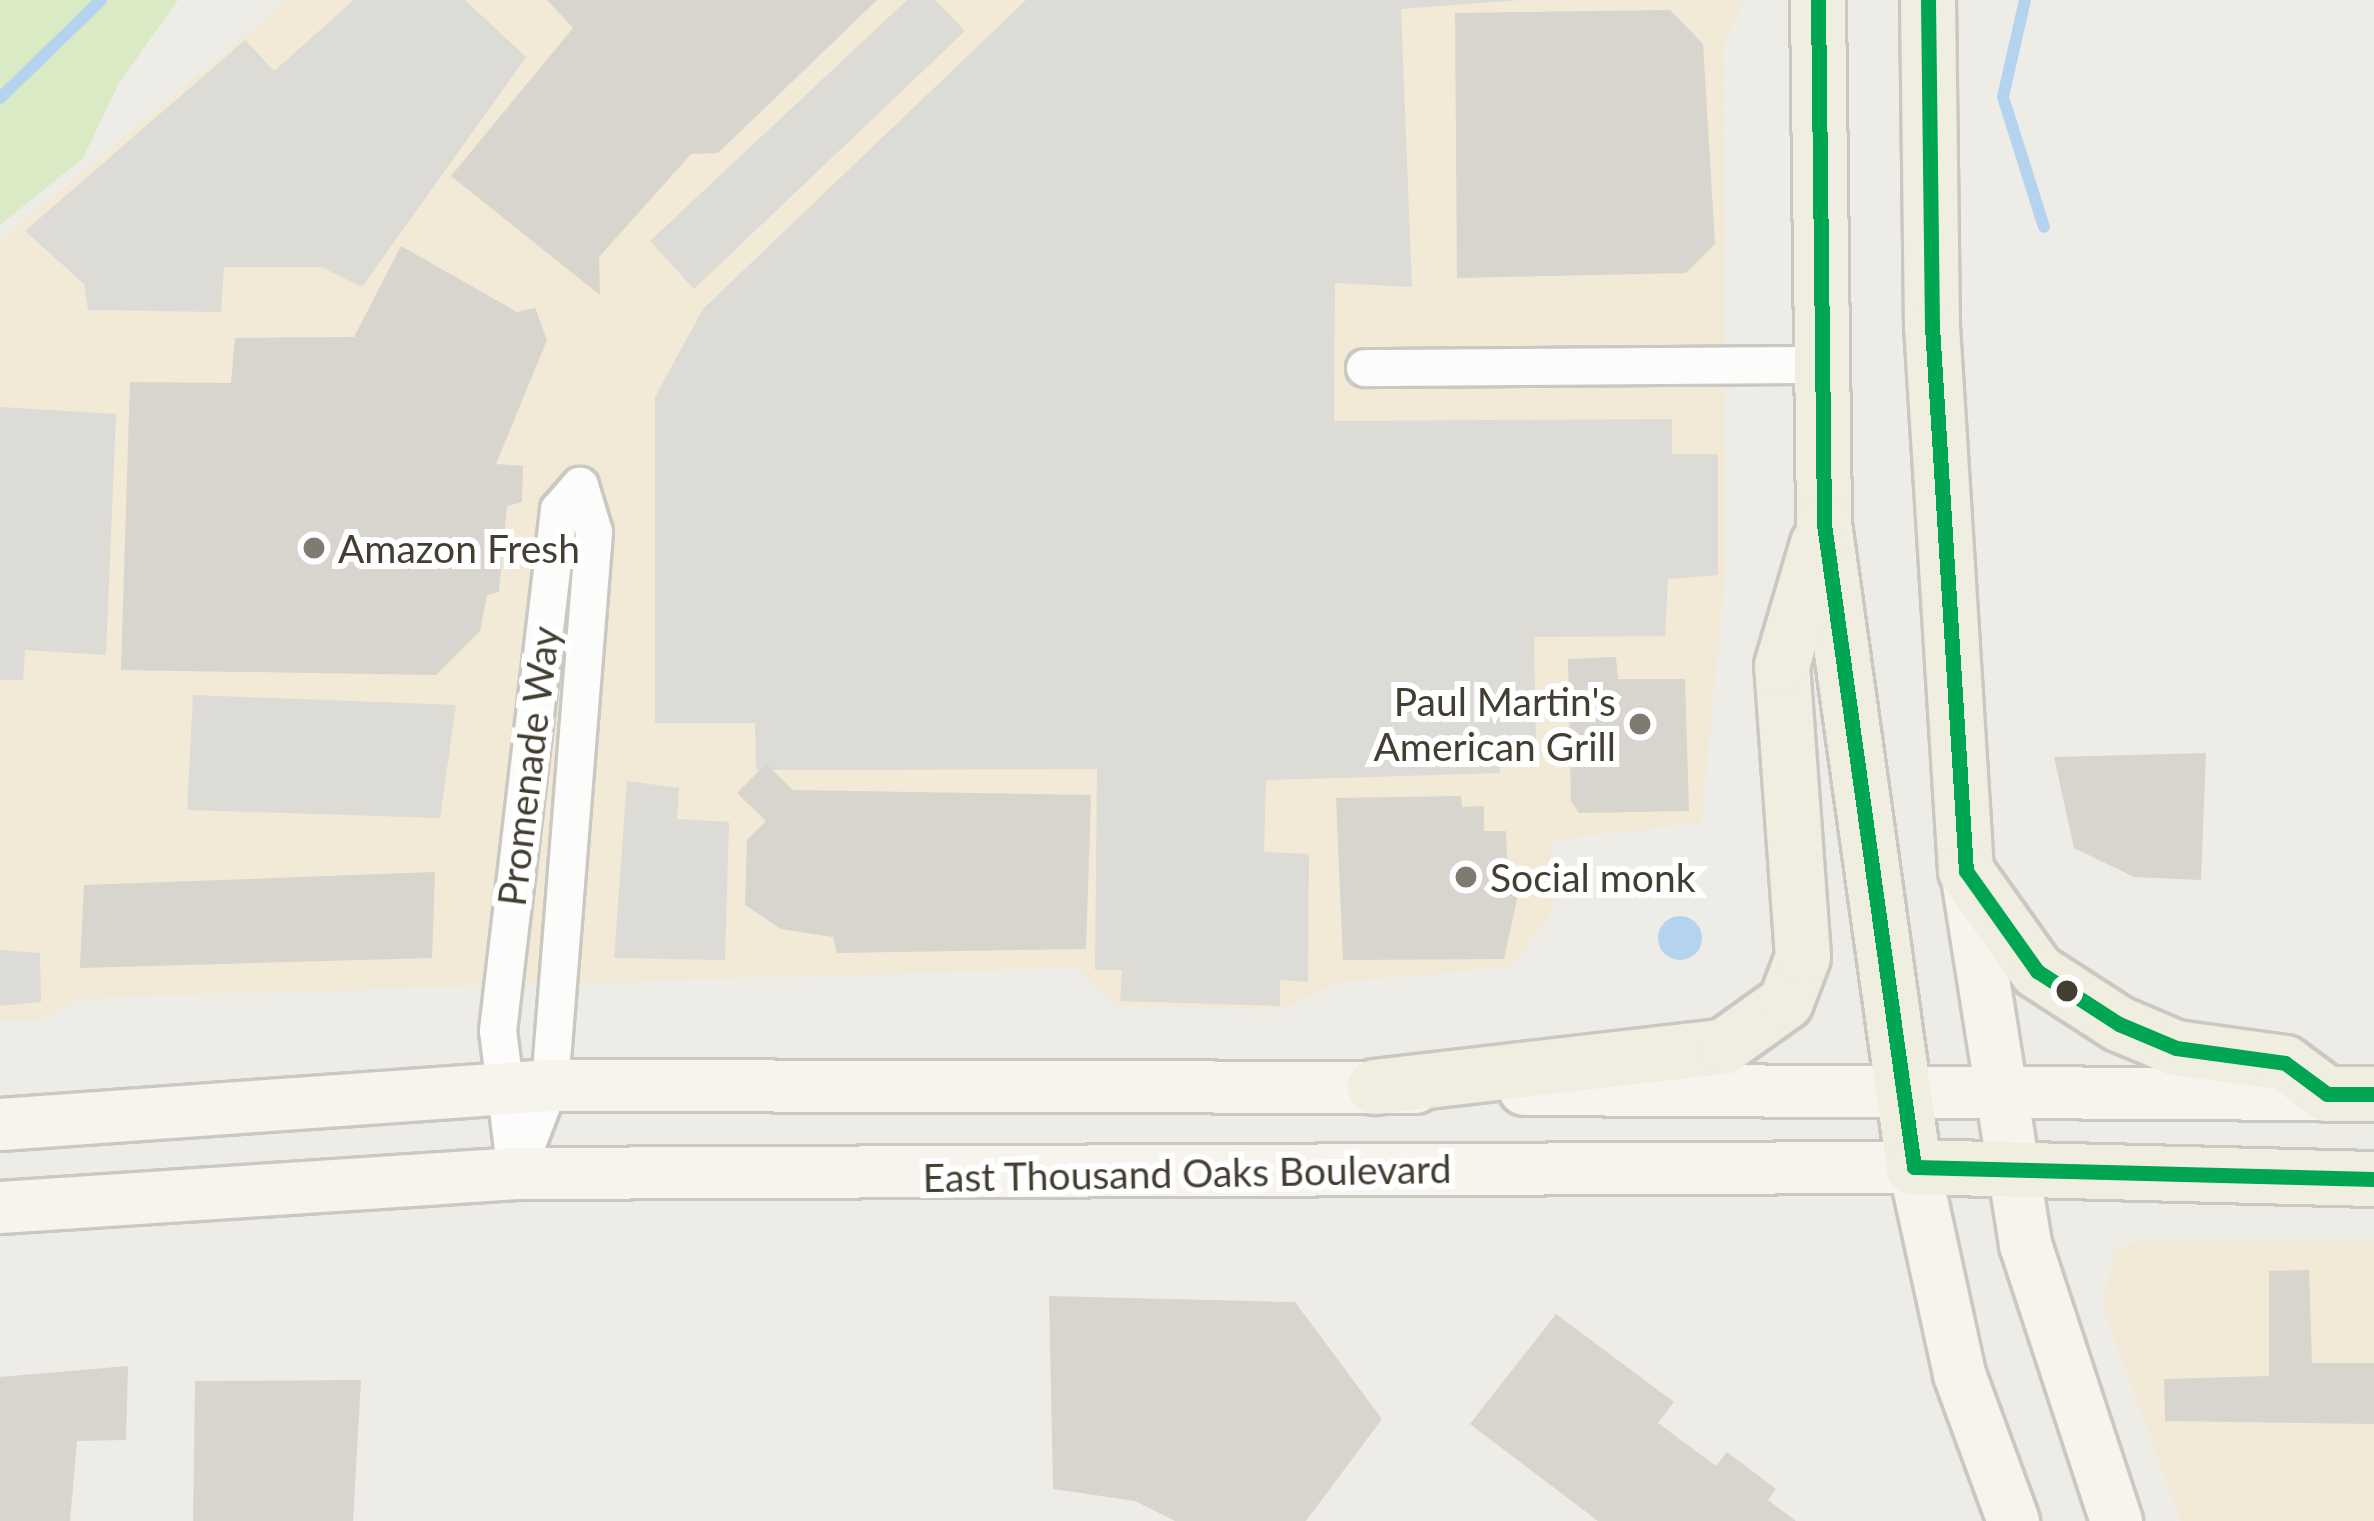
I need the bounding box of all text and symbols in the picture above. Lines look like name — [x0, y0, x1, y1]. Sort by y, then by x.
place label: Amazon Fresh — [338, 525, 580, 571]
marker: Amazon Fresh — [301, 535, 327, 561]
street label: Promenade Way — [488, 623, 568, 909]
place label: Paul Martin's American Grill — [1374, 679, 1616, 770]
marker: Paul Martin's American Grill — [1627, 711, 1653, 737]
place label: Social monk — [1490, 854, 1695, 900]
marker: Social monk — [1453, 864, 1479, 890]
unlabelled marker — [2056, 980, 2078, 1002]
street label: East Thousand Oaks Boulevard — [922, 1145, 1452, 1201]

